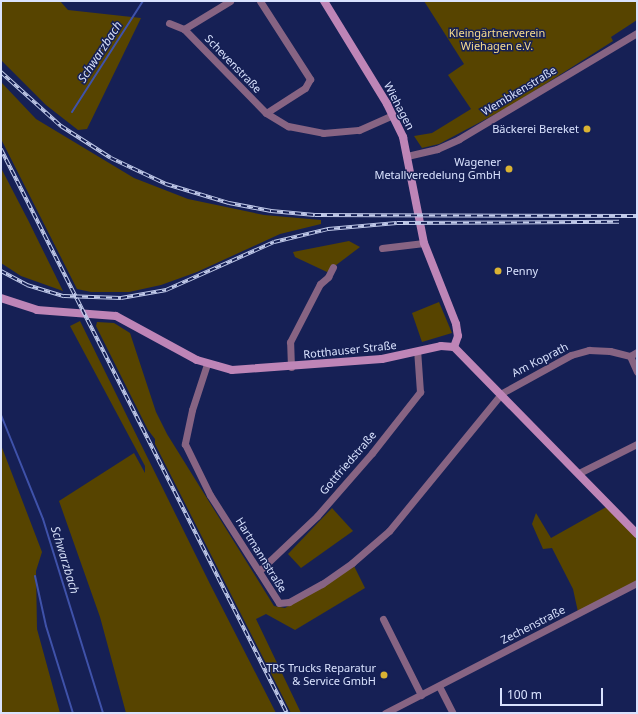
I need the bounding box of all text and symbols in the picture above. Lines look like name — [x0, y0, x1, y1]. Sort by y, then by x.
water label: Schwarzbach — [75, 19, 125, 85]
park label: Kleingärtnerverein Wiehagen e.V. — [449, 27, 545, 53]
street label: Schevenstraße — [202, 32, 264, 96]
street label: Wembkenstraße — [479, 63, 559, 119]
street label: Wiehagen — [381, 80, 417, 132]
place label: Bäckerei Bereket — [492, 122, 579, 136]
marker: Bäckerei Bereket — [582, 124, 592, 134]
place label: Wagener Metallveredelung GmbH — [374, 156, 501, 182]
marker: Wagener Metallveredelung GmbH — [504, 164, 514, 174]
place label: Penny — [506, 264, 538, 278]
marker: Penny — [493, 266, 503, 276]
street label: Rotthauser Straße — [303, 339, 397, 361]
street label: Am Koprath — [510, 340, 570, 380]
street label: Gottfriedstraße — [317, 429, 379, 497]
street label: Hartmannstraße — [233, 515, 289, 595]
water label: Schwarzbach — [48, 524, 82, 596]
street label: Zechenstraße — [499, 603, 567, 647]
place label: TRS Trucks Reparatur & Service GmbH — [266, 662, 376, 688]
marker: TRS Trucks Reparatur & Service GmbH — [379, 670, 389, 680]
scale bar — [502, 680, 605, 706]
text: 100 m — [507, 686, 542, 703]

